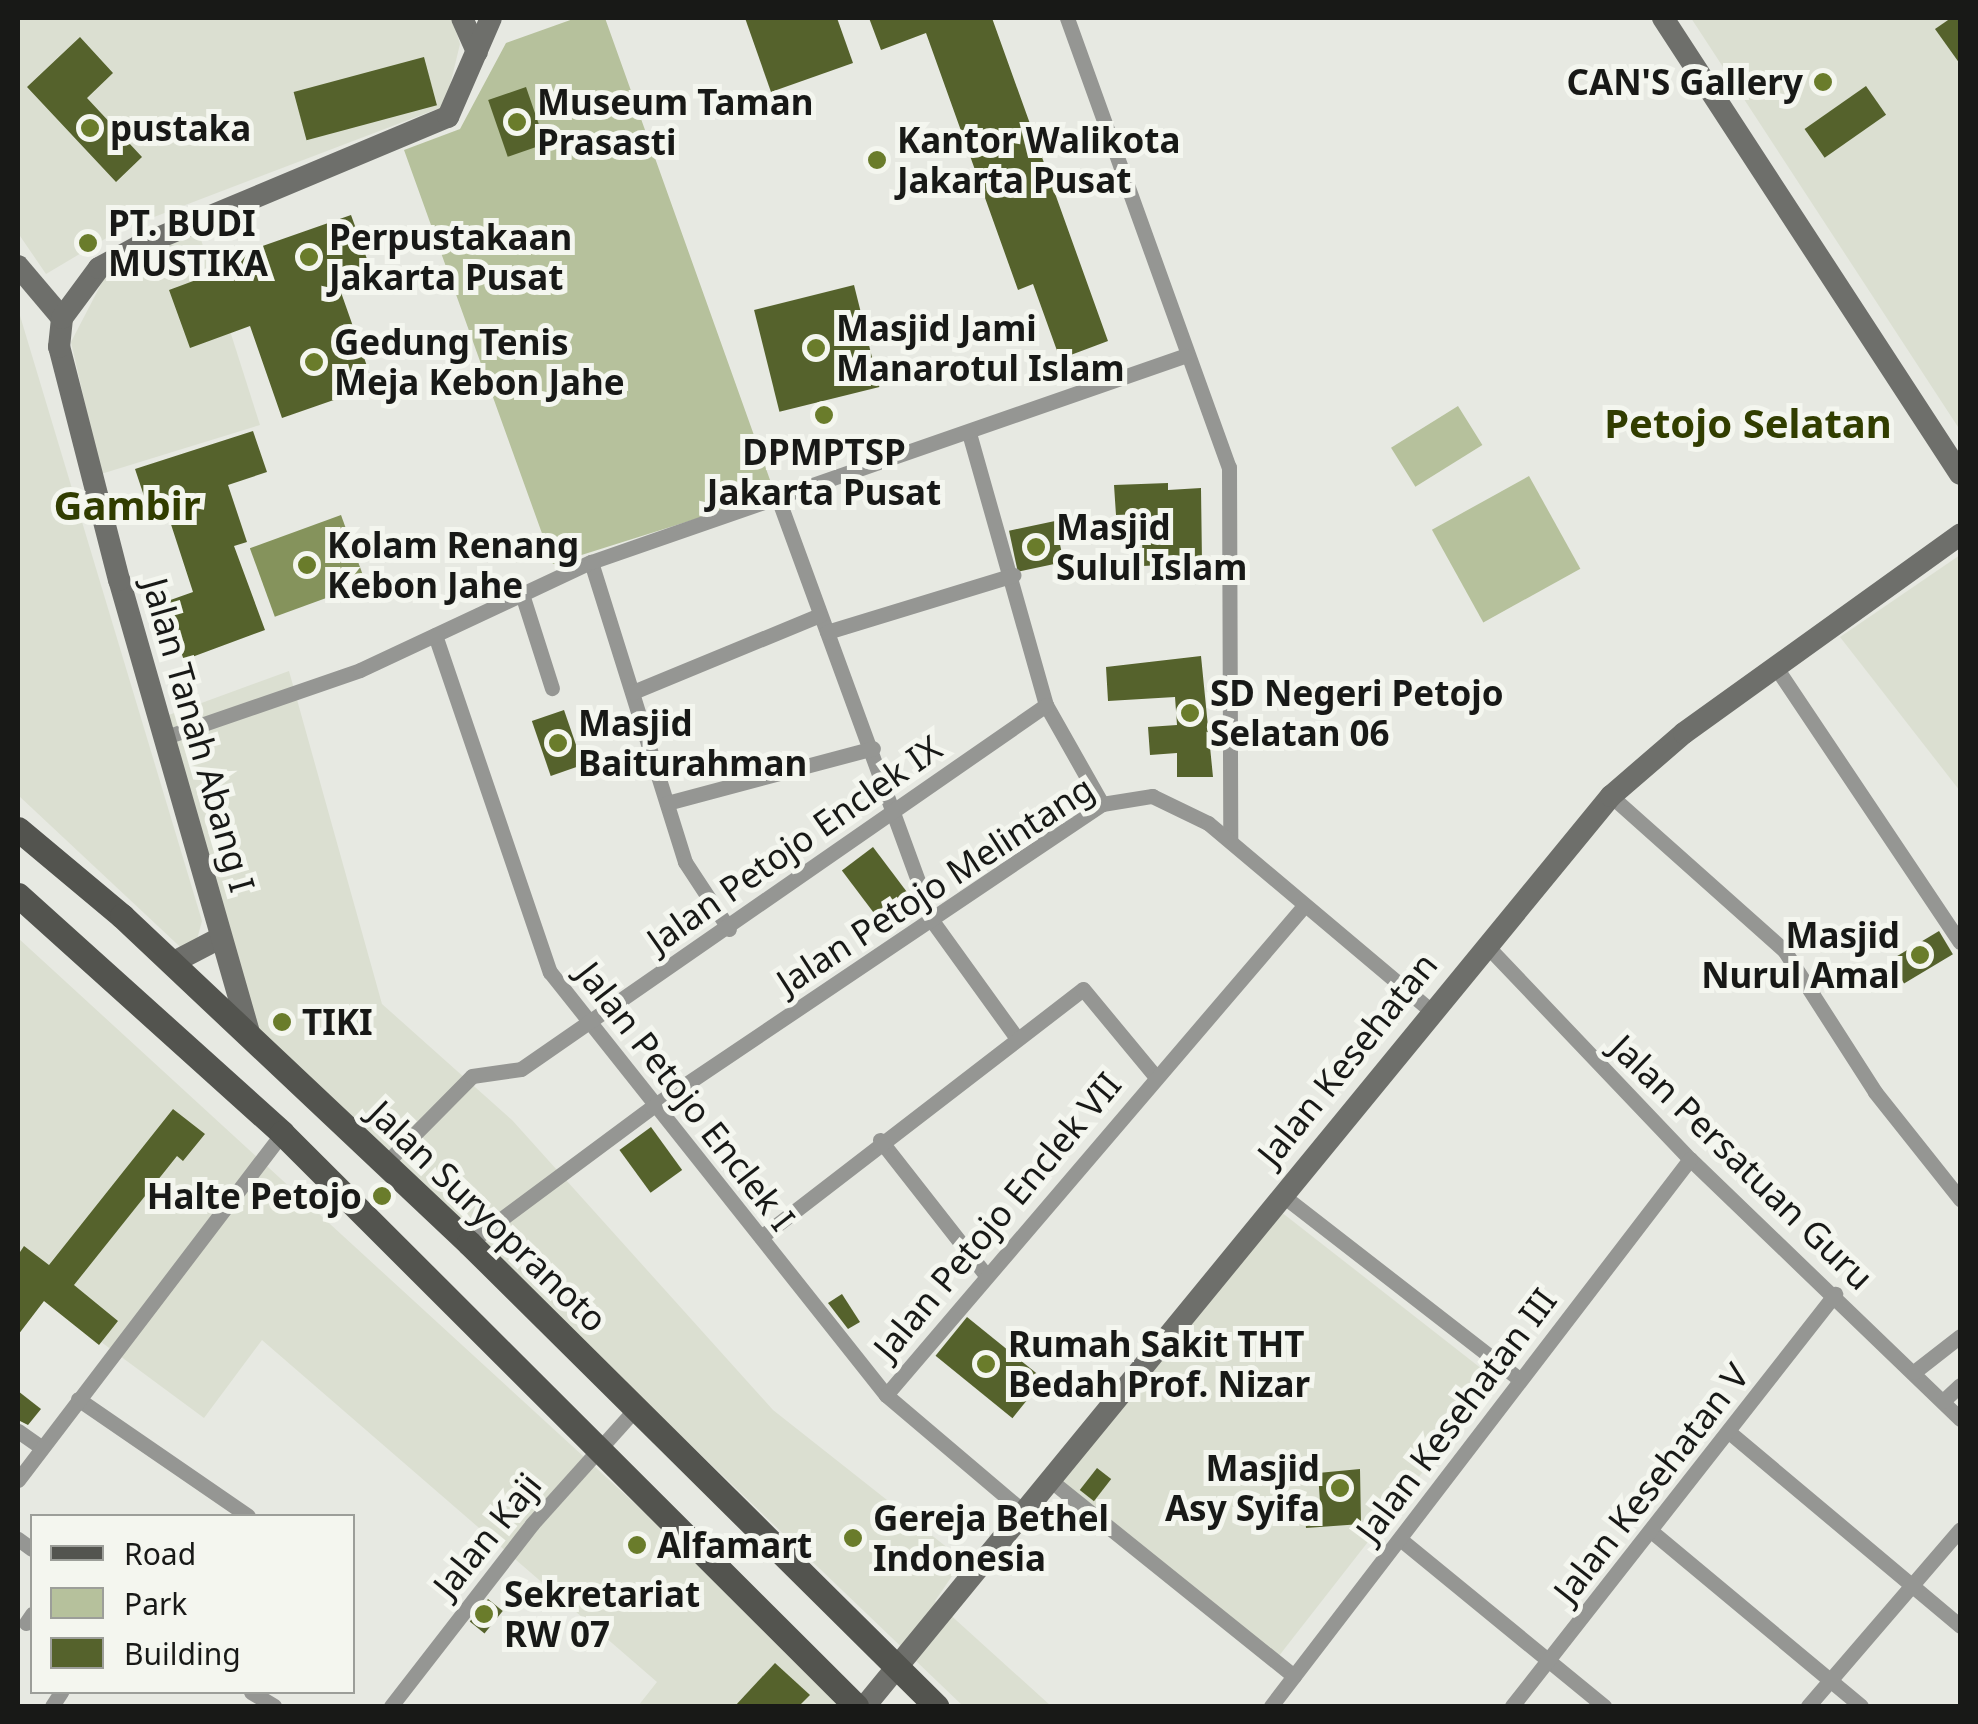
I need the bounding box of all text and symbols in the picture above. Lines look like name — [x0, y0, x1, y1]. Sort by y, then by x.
place label: CAN'S Gallery — [1566, 61, 1803, 103]
marker: CAN'S Gallery — [1812, 71, 1834, 93]
place label: Museum Taman Prasasti — [537, 81, 813, 163]
place label: pustaka — [110, 107, 251, 149]
marker: Museum Taman Prasasti — [506, 111, 528, 133]
marker: pustaka — [79, 117, 101, 139]
place label: Kantor Walikota Jakarta Pusat — [897, 119, 1180, 201]
marker: Kantor Walikota Jakarta Pusat — [866, 149, 888, 171]
place label: PT. BUDI MUSTIKA — [108, 202, 268, 284]
place label: Perpustakaan Jakarta Pusat — [329, 216, 572, 298]
marker: PT. BUDI MUSTIKA — [77, 232, 99, 254]
marker: Perpustakaan Jakarta Pusat — [298, 246, 320, 268]
place label: Masjid Jami Manarotul Islam — [836, 307, 1125, 389]
place label: Gedung Tenis Meja Kebon Jahe — [334, 321, 625, 403]
marker: Masjid Jami Manarotul Islam — [805, 337, 827, 359]
marker: Gedung Tenis Meja Kebon Jahe — [303, 351, 325, 373]
district label: Petojo Selatan — [1604, 399, 1892, 447]
marker: DPMPTSP Jakarta Pusat — [813, 404, 835, 426]
place label: DPMPTSP Jakarta Pusat — [707, 431, 941, 513]
district label: Gambir — [53, 481, 201, 529]
place label: Masjid Sulul Islam — [1056, 506, 1247, 588]
place label: Kolam Renang Kebon Jahe — [327, 524, 579, 606]
marker: Masjid Sulul Islam — [1025, 536, 1047, 558]
marker: Kolam Renang Kebon Jahe — [296, 554, 318, 576]
street label: Jalan Tanah Abang I — [134, 573, 264, 897]
place label: SD Negeri Petojo Selatan 06 — [1210, 672, 1504, 754]
place label: Masjid Baiturahman — [578, 702, 807, 784]
marker: SD Negeri Petojo Selatan 06 — [1179, 702, 1201, 724]
street label: Jalan Petojo Enclek IX — [639, 727, 949, 961]
marker: Masjid Baiturahman — [547, 732, 569, 754]
street label: Jalan Petojo Melintang — [769, 767, 1101, 1003]
place label: Masjid Nurul Amal — [1701, 914, 1900, 996]
street label: Jalan Kesehatan — [1248, 944, 1446, 1174]
marker: Masjid Nurul Amal — [1909, 944, 1931, 966]
street label: Jalan Petojo Enclek I — [568, 953, 804, 1239]
place label: TIKI — [302, 1001, 373, 1043]
marker: TIKI — [271, 1011, 293, 1033]
street label: Jalan Persatuan Guru — [1602, 1026, 1882, 1298]
street label: Jalan Petojo Enclek VII — [865, 1064, 1129, 1368]
street label: Jalan Suryopranoto — [360, 1092, 616, 1340]
place label: Halte Petojo — [147, 1175, 362, 1217]
marker: Halte Petojo — [371, 1185, 393, 1207]
street label: Jalan Kesehatan III — [1347, 1280, 1565, 1550]
place label: Rumah Sakit THT Bedah Prof. Nizar — [1008, 1323, 1310, 1405]
marker: Rumah Sakit THT Bedah Prof. Nizar — [973, 1351, 999, 1377]
street label: Jalan Kesehatan V — [1545, 1355, 1757, 1611]
place label: Masjid Asy Syifa — [1165, 1447, 1320, 1529]
street label: Jalan Kaji — [424, 1464, 550, 1606]
marker: Masjid Asy Syifa — [1329, 1477, 1351, 1499]
place label: Gereja Bethel Indonesia — [873, 1497, 1109, 1579]
legend — [30, 1514, 355, 1694]
place label: Alfamart — [657, 1524, 812, 1566]
marker: Gereja Bethel Indonesia — [842, 1527, 864, 1549]
text: Road — [124, 1533, 196, 1574]
marker: Alfamart — [626, 1534, 648, 1556]
place label: Sekretariat RW 07 — [504, 1573, 700, 1655]
text: Park — [124, 1583, 187, 1624]
marker: Sekretariat RW 07 — [473, 1603, 495, 1625]
text: Building — [124, 1633, 241, 1674]

